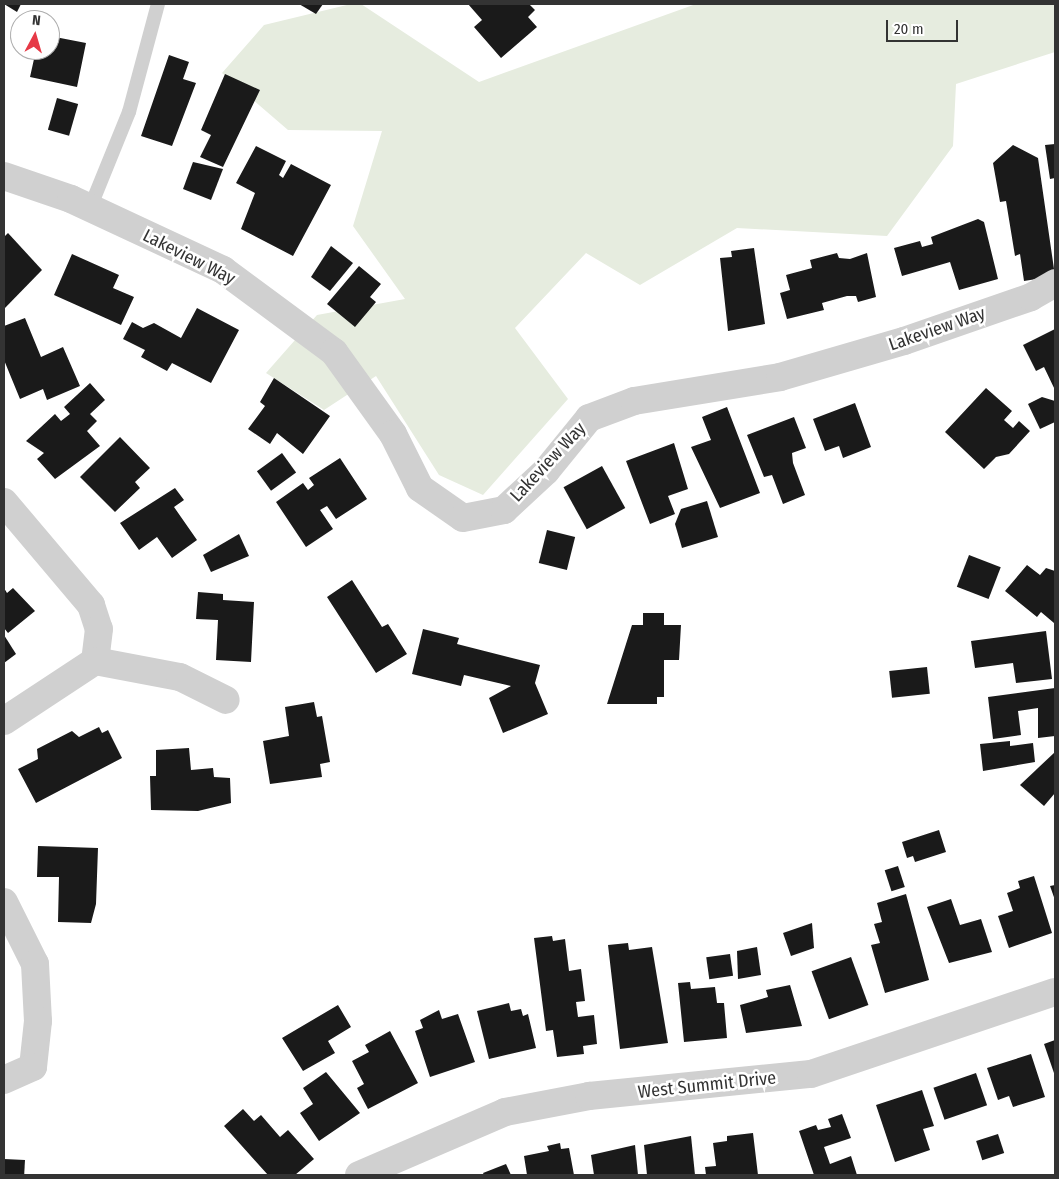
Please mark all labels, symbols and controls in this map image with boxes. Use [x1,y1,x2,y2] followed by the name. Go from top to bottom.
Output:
[10,10,60,60] north arrow
[889,10,962,42] scale bar
[31,12,42,29] text: N
[894,20,924,38] text: 20 m
[139,225,239,289] street label: Lakeview Way
[886,302,988,356] street label: Lakeview Way
[506,418,590,506] street label: Lakeview Way
[637,1067,777,1103] street label: West Summit Drive

